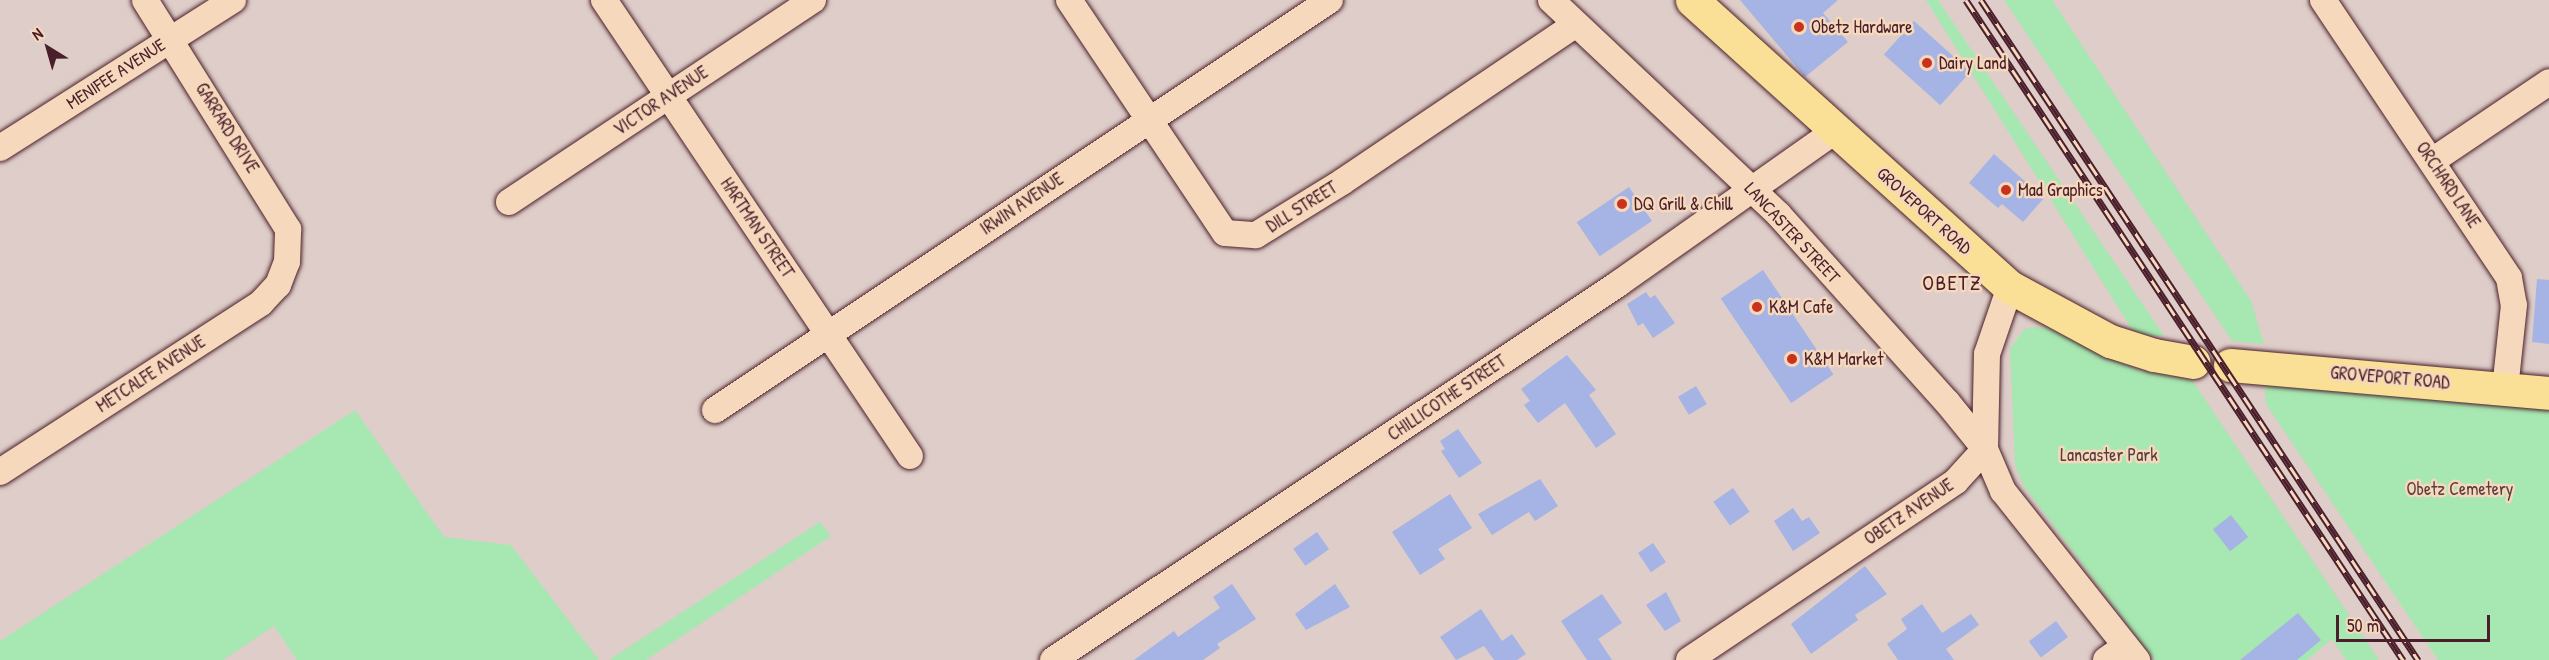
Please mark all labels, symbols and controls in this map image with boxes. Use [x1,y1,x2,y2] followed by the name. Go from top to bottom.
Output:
[1811,16,1913,38] place label: Obetz Hardware
[18,18,78,78] north arrow
[1792,20,1806,34] marker: Obetz Hardware
[27,22,47,45] text: N
[62,34,170,114] street label: MENIFEE AVENUE
[1939,52,2006,74] place label: Dairy Land
[1920,56,1934,70] marker: Dairy Land
[610,62,712,140] street label: VICTOR AVENUE
[191,79,263,177] street label: GARRARD DRIVE
[2411,138,2485,232] street label: ORCHARD LANE
[1872,163,1976,259] street label: GROVEPORT ROAD
[976,168,1068,240] street label: IRWIN AVENUE
[716,174,798,282] street label: HARTMAN STREET
[1263,177,1341,237] street label: DILL STREET
[1740,178,1844,288] street label: LANCASTER STREET
[2018,179,2103,201] place label: Mad Graphics
[1999,183,2013,197] marker: Mad Graphics
[1634,193,1733,215] place label: DQ Grill & Chill
[1615,197,1629,211] marker: DQ Grill & Chill
[1922,270,1982,296] district label: OBETZ
[1769,296,1833,318] place label: K&M Cafe
[1750,300,1764,314] marker: K&M Cafe
[92,331,210,417] street label: METCALFE AVENUE
[1804,348,1883,370] place label: K&M Market
[1384,350,1510,446] street label: CHILLICOTHE STREET
[1785,352,1799,366] marker: K&M Market
[2329,362,2451,394] street label: GROVEPORT ROAD
[2060,444,2158,466] park label: Lancaster Park
[1860,474,1958,550] street label: OBETZ AVENUE
[2407,478,2513,500] park label: Obetz Cemetery
[2339,603,2494,641] scale bar
[2347,613,2379,638] text: 50 m

